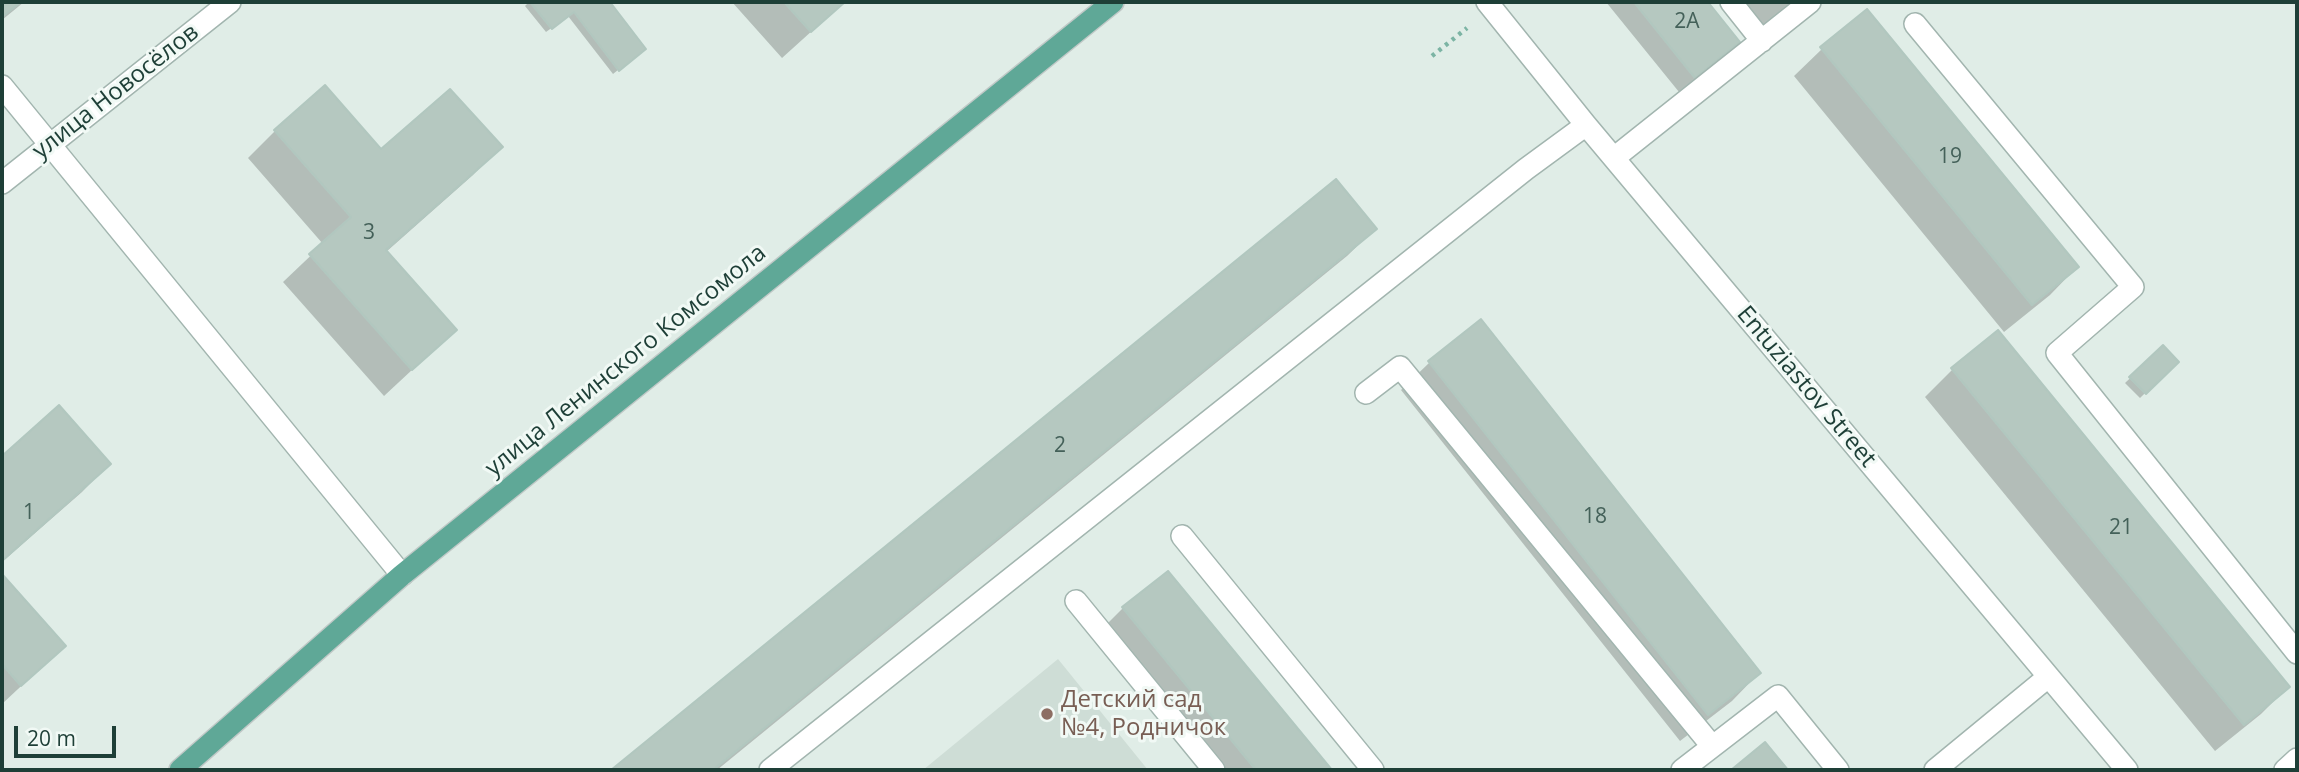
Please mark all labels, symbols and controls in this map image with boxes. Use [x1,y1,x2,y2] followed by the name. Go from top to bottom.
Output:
[1674,9,1700,35] house number: 2А
[27,18,205,166] street label: улица Новосёлов
[1938,144,1962,170] house number: 19
[363,220,375,246] house number: 3
[480,239,772,483] street label: улица Ленинского Комсомола
[1730,301,1882,473] street label: Entuziastov Street
[1054,433,1066,459] house number: 2
[23,500,35,526] house number: 1
[1583,504,1607,530] house number: 18
[2109,515,2133,541] house number: 21
[1061,686,1226,742] place label: Детский сад №4, Родничок
[1039,706,1055,722] marker: Детский сад №4, Родничок
[18,712,119,756] scale bar
[27,724,76,752] text: 20 m

